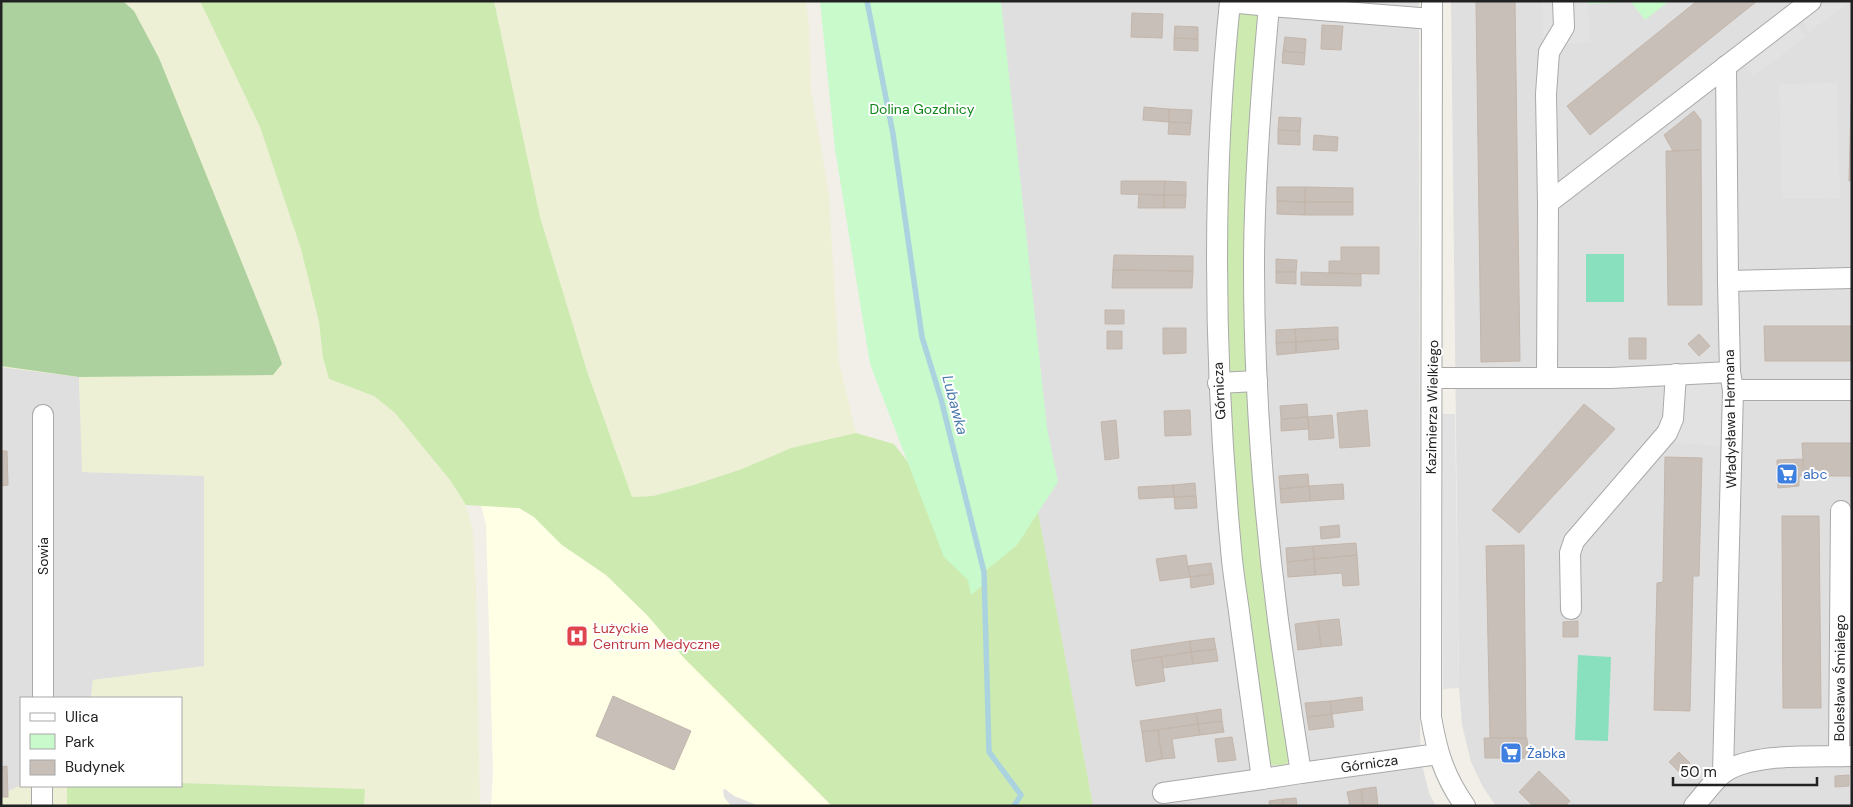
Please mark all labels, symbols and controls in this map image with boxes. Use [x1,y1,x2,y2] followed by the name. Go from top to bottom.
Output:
[869,100,975,118] park label: Dolina Gozdnicy
[1422,340,1442,474] street label: Kazimierza Wielkiego
[1720,349,1740,489] street label: Władysława Hermana
[1209,362,1229,420] street label: Górnicza
[937,373,973,437] water label: Lubawka
[1775,462,1799,486] supermarket icon: abc
[1803,465,1827,483] place label: abc
[34,537,52,575] street label: Sowia
[1830,615,1849,741] street label: Bolesława Śmiałego
[593,619,720,653] place label: Łużyckie Centrum Medyczne
[565,624,589,648] hospital icon: Łużyckie Centrum Medyczne
[20,697,182,787] legend
[65,707,99,727] text: Ulica
[65,732,95,752] text: Park
[1499,741,1523,765] supermarket icon: Żabka
[1527,744,1566,762] place label: Żabka
[1340,751,1399,776] street label: Górnicza
[1673,754,1817,786] scale bar
[65,757,126,777] text: Budynek
[1680,762,1717,782] text: 50 m

